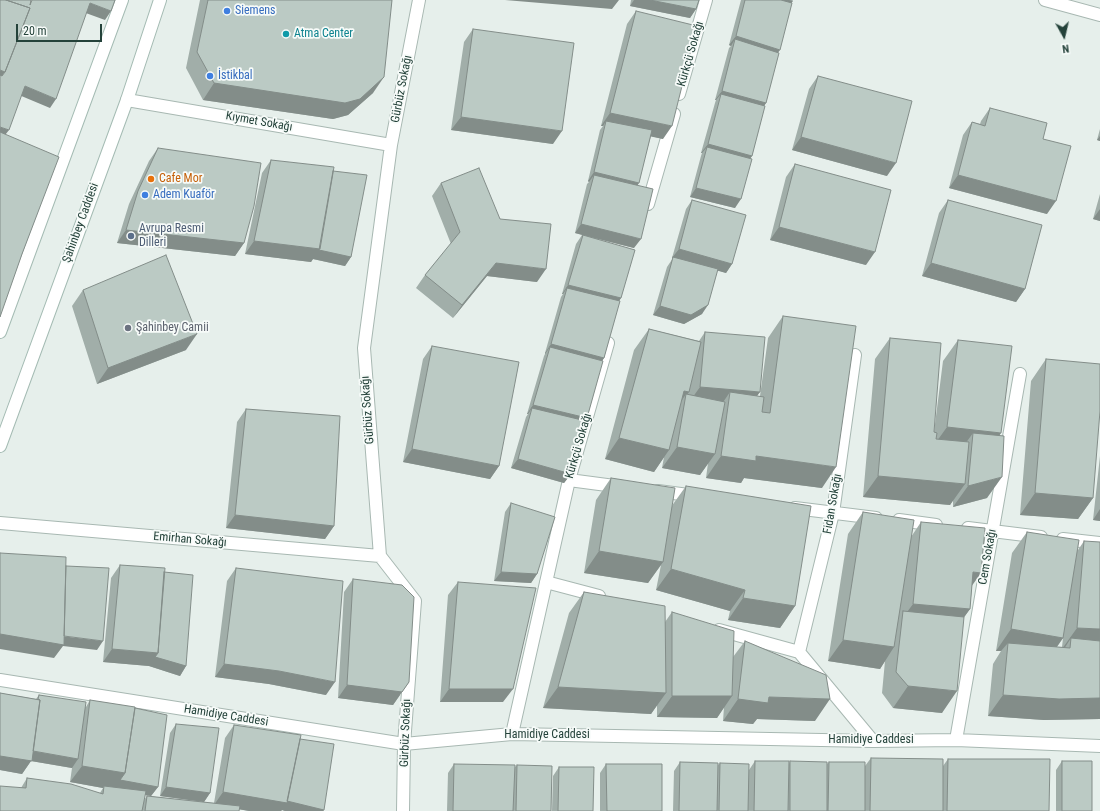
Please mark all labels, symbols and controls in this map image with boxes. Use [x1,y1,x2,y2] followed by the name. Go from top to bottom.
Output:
[235,4,276,18] place label: Siemens
[222,6,232,16] marker: Siemens
[18,16,104,42] scale bar
[1044,16,1084,56] north arrow
[675,20,707,88] street label: Kürkçü Sokağı
[23,24,47,38] text: 20 m
[294,27,353,41] place label: Atma Center
[281,29,291,39] marker: Atma Center
[1061,41,1070,55] text: N
[388,54,416,124] street label: Gürbüz Sokağı
[218,69,253,83] place label: İstikbal
[205,71,215,81] marker: İstikbal
[225,109,293,135] street label: Kıymet Sokağı
[159,172,202,186] place label: Cafe Mor
[146,174,156,184] marker: Cafe Mor
[60,181,102,265] street label: Şahinbey Caddesi
[153,188,215,202] place label: Adem Kuaför
[140,190,150,200] marker: Adem Kuaför
[139,222,204,250] place label: Avrupa Resmi Dilleri
[126,231,136,241] marker: Avrupa Resmi Dilleri
[136,321,209,335] place label: Şahinbey Camii
[123,323,133,333] marker: Şahinbey Camii
[358,375,378,445] street label: Gürbüz Sokağı
[563,412,595,480] street label: Kürkçü Sokağı
[821,473,845,535] street label: Fidan Sokağı
[976,528,1000,586] street label: Cem Sokağı
[153,530,227,550] street label: Emirhan Sokağı
[398,699,414,767] street label: Gürbüz Sokağı
[183,702,269,730] street label: Hamidiye Caddesi
[504,728,590,742] street label: Hamidiye Caddesi
[828,733,914,747] street label: Hamidiye Caddesi

